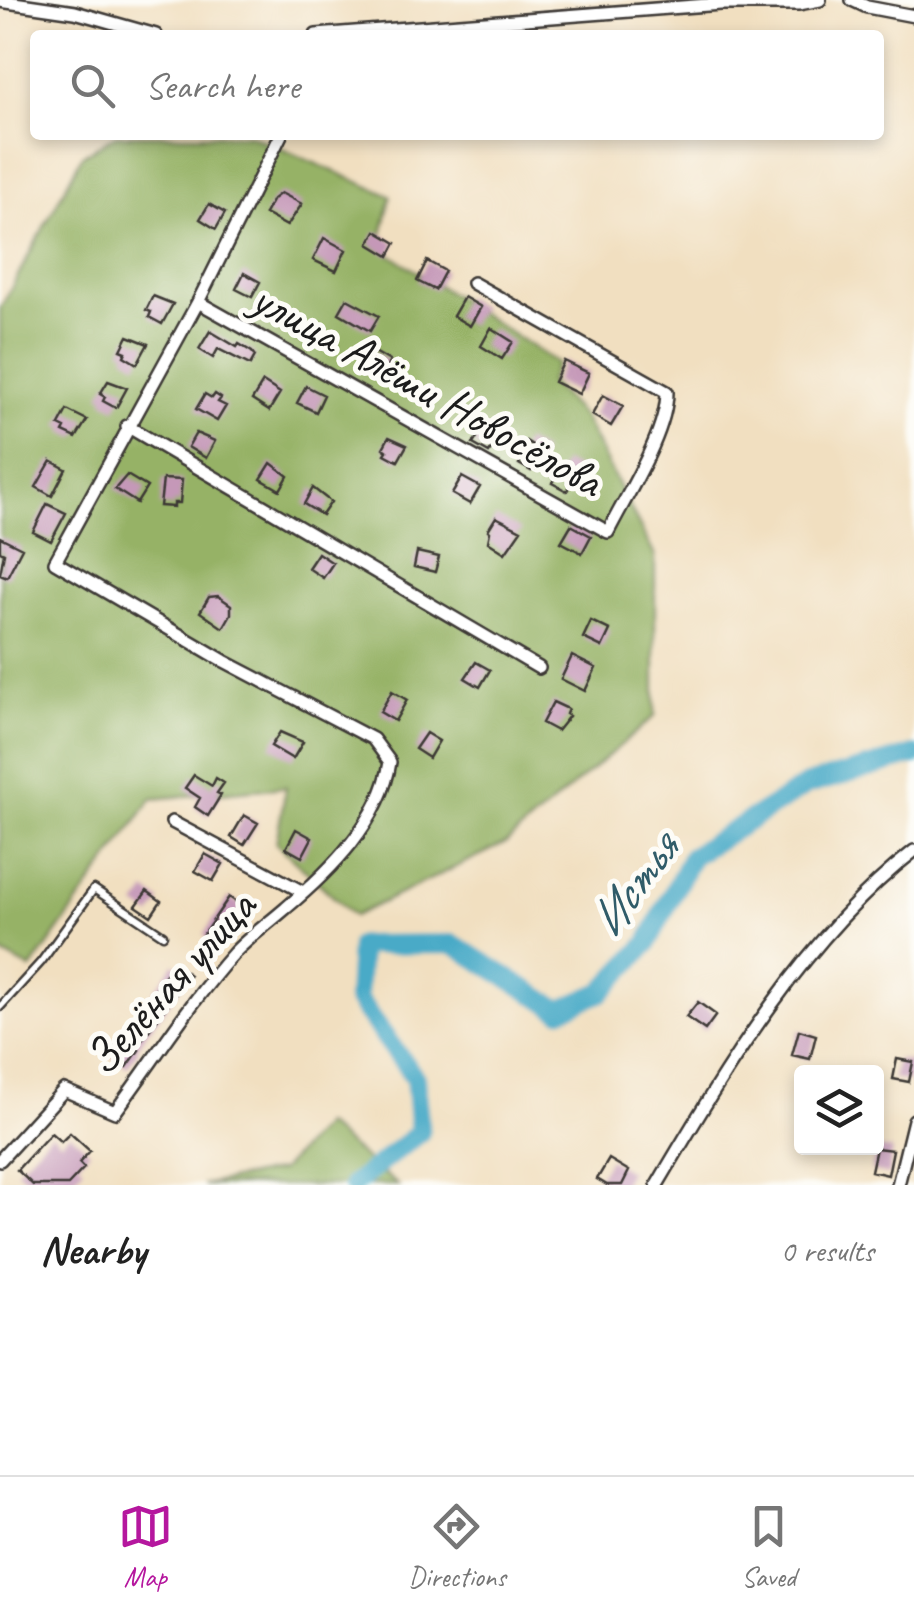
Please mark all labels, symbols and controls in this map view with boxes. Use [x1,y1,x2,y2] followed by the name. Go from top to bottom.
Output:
[30,30,884,140] search box
[65,58,120,113] icon: search
[145,62,300,109] text: Search here
[239,266,616,511] street label: улица Алёши Новосёлова
[574,816,695,949] water label: Истья
[71,876,270,1087] street label: Зелёная улица
[794,1065,884,1155] map controls
[794,1065,884,1155] button: layers
[40,1224,146,1277] text: Nearby
[780,1230,874,1271] text: 0 results
[118,1499,173,1594] tab: Map
[408,1499,506,1594] tab: Directions
[741,1499,796,1594] tab: Saved

